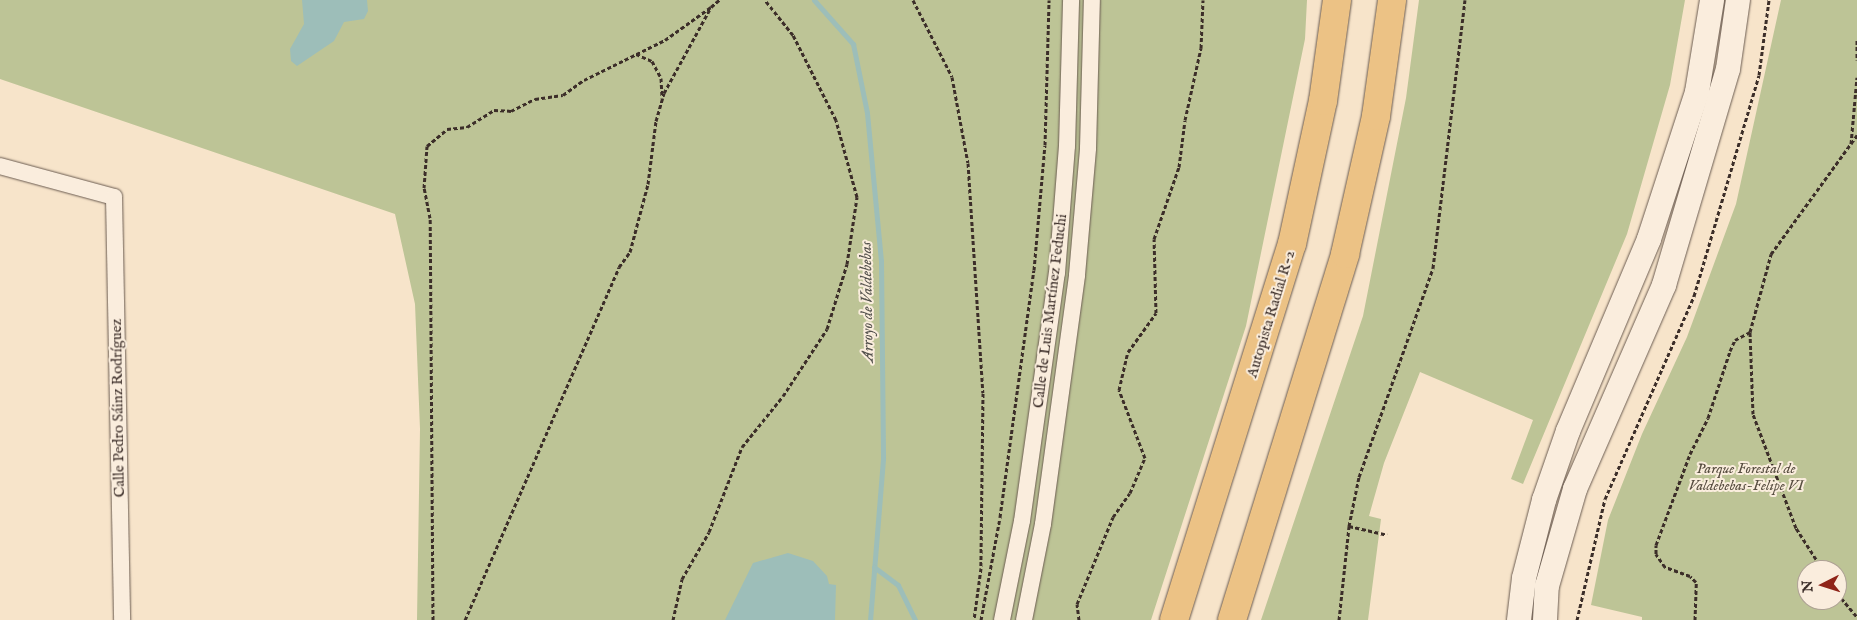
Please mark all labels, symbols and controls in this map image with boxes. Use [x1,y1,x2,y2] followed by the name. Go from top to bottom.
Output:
[1029,213,1071,409] street label: Calle de Luis Martínez Feduchi
[857,241,879,363] water label: Arroyo de Valdebebas
[1243,248,1299,380] street label: Autopista Radial R-2
[107,318,129,498] street label: Calle Pedro Sáinz Rodríguez
[1688,459,1804,494] park label: Parque Forestal de Valdebebas-Felipe VI
[1797,560,1847,610] north arrow
[1799,579,1818,593] text: N

